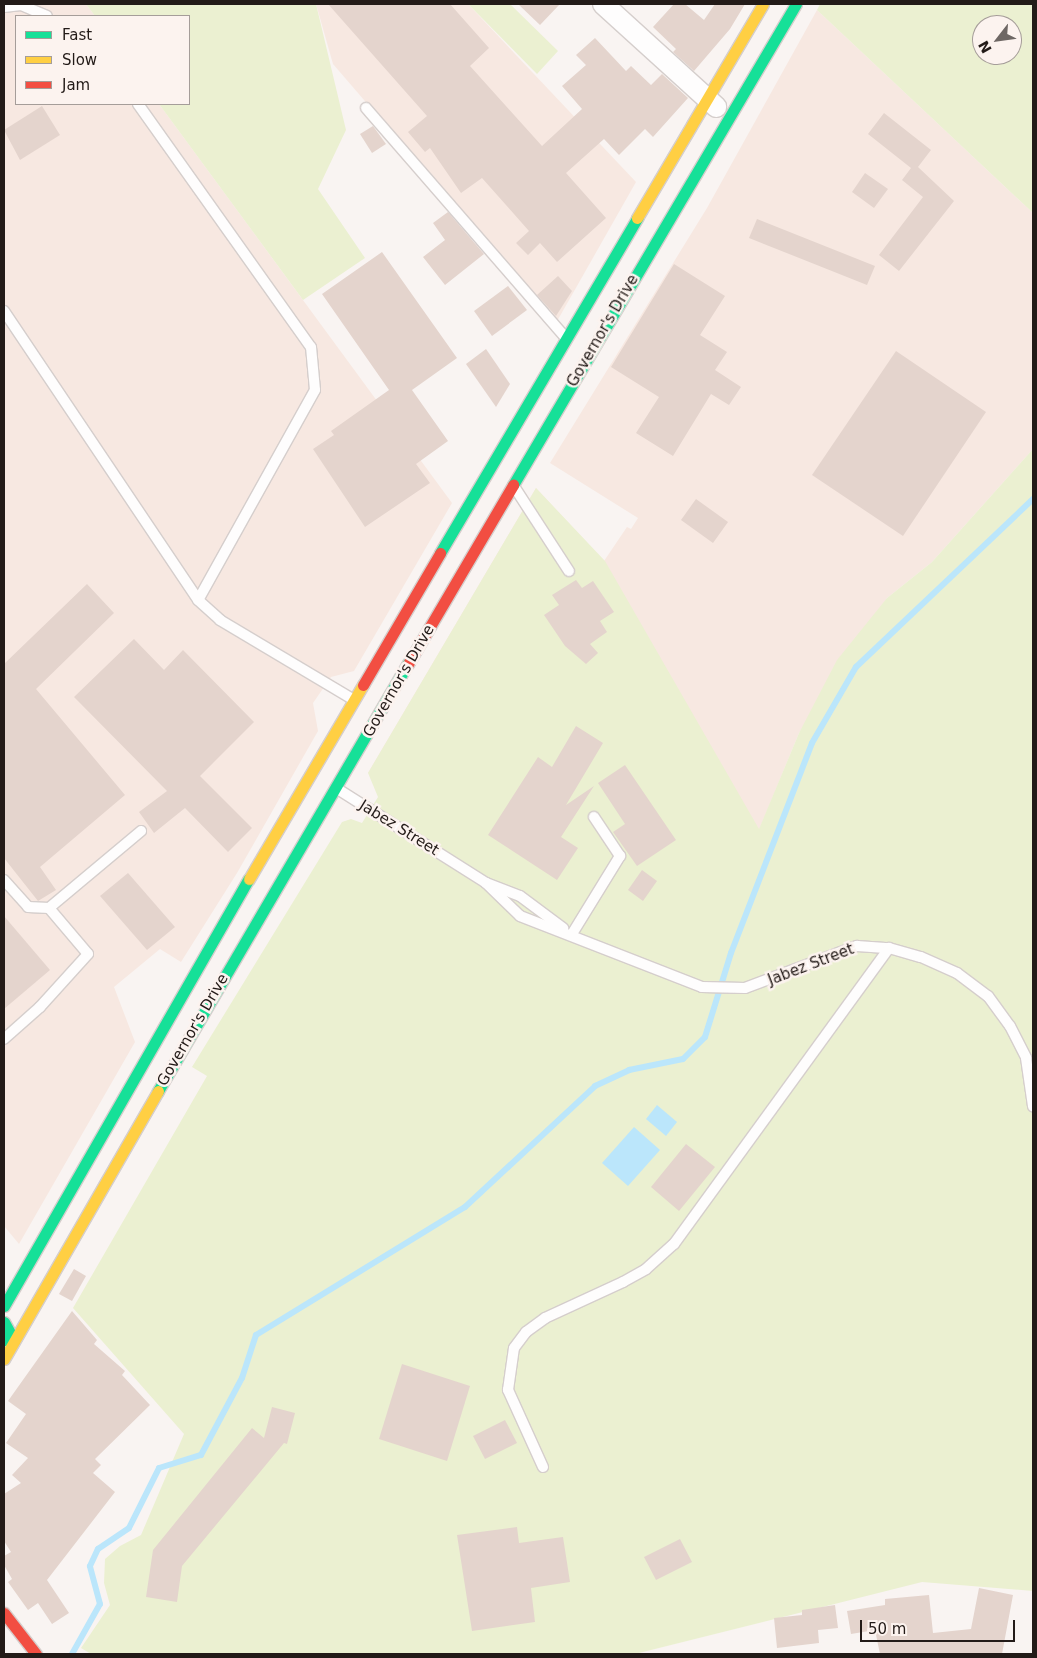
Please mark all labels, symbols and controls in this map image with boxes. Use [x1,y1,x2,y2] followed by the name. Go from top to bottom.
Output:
[15,15,190,105] legend
[972,15,1022,65] north arrow
[62,26,92,44] text: Fast
[975,38,995,56] text: N
[62,51,97,69] text: Slow
[62,76,90,94] text: Jam
[564,272,642,390] street label: Governor's Drive
[360,622,438,740] street label: Governor's Drive
[356,796,442,860] street label: Jabez Street
[765,940,857,990] street label: Jabez Street
[154,971,232,1089] street label: Governor's Drive
[862,1610,1017,1642] scale bar
[868,1620,906,1638] text: 50 m

